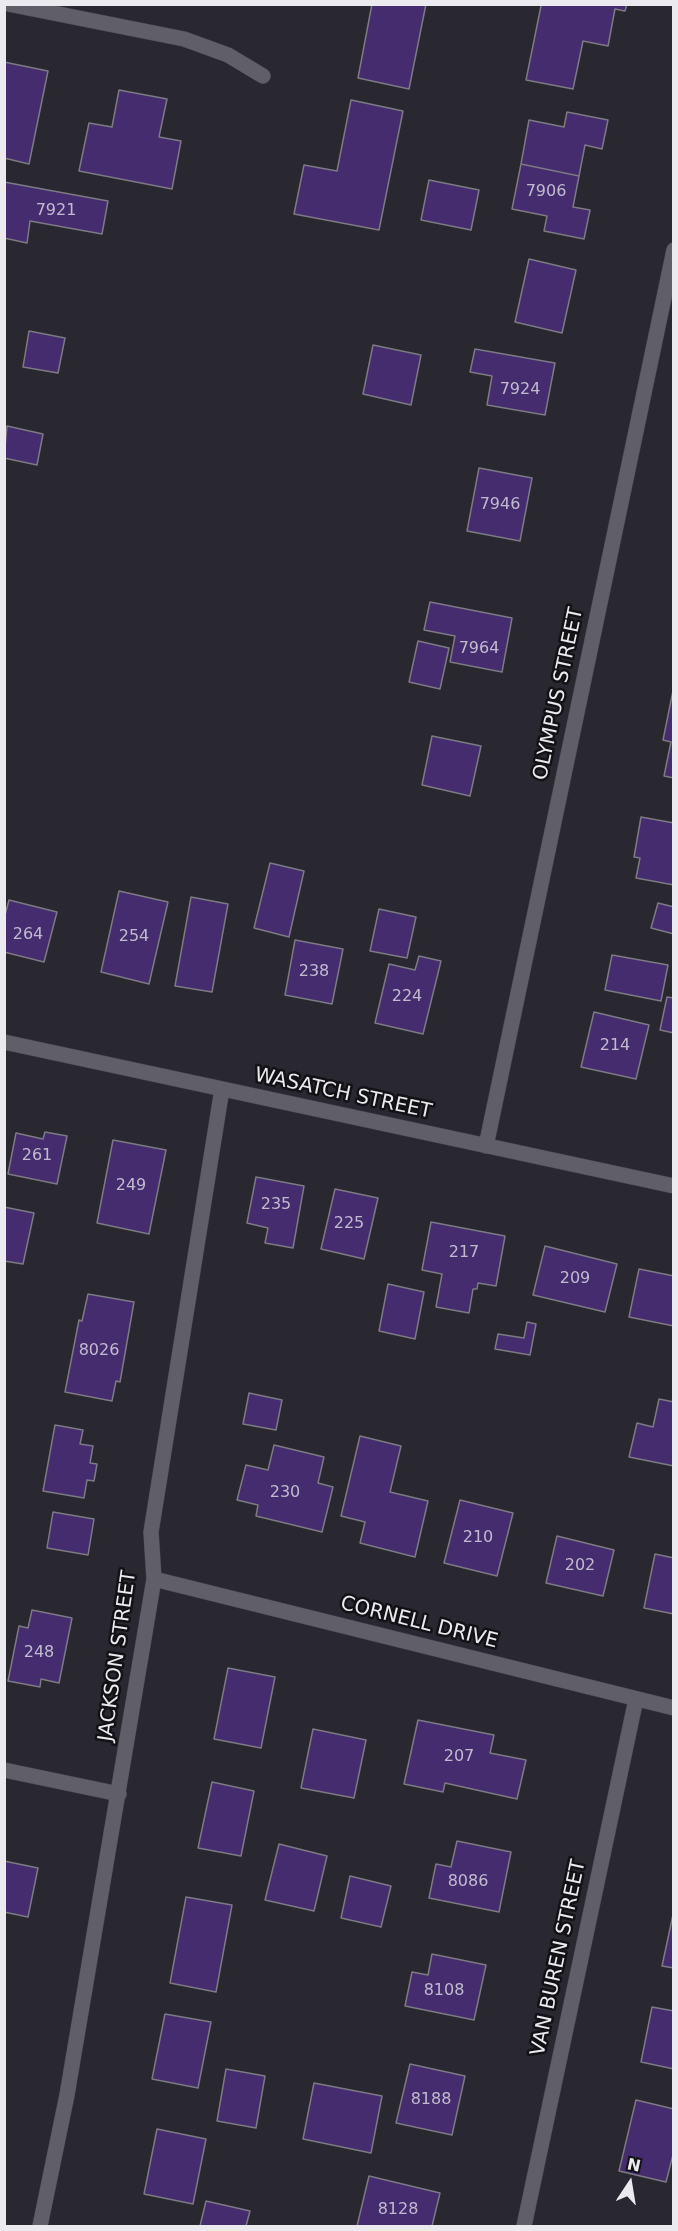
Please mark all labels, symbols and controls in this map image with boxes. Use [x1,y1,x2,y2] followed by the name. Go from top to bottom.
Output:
[526,182,566,202] house number: 7906
[36,201,76,221] house number: 7921
[500,380,540,400] house number: 7924
[480,495,520,515] house number: 7946
[529,606,589,782] street label: OLYMPUS STREET
[459,639,499,659] house number: 7964
[13,925,43,945] house number: 264
[119,927,149,947] house number: 254
[299,962,329,982] house number: 238
[392,987,422,1007] house number: 224
[600,1036,630,1056] house number: 214
[252,1064,434,1124] street label: WASATCH STREET
[22,1146,52,1166] house number: 261
[116,1176,146,1196] house number: 249
[261,1195,291,1215] house number: 235
[334,1214,364,1234] house number: 225
[449,1243,479,1263] house number: 217
[560,1269,590,1289] house number: 209
[79,1341,119,1361] house number: 8026
[270,1483,300,1503] house number: 230
[463,1528,493,1548] house number: 210
[565,1556,595,1576] house number: 202
[94,1569,142,1743] street label: JACKSON STREET
[338,1592,500,1654] street label: CORNELL DRIVE
[24,1643,54,1663] house number: 248
[444,1747,474,1767] house number: 207
[526,1858,592,2058] street label: VAN BUREN STREET
[448,1872,488,1892] house number: 8086
[424,1981,464,2001] house number: 8108
[411,2090,451,2110] house number: 8188
[600,2153,660,2213] north arrow
[625,2154,642,2176] text: N
[378,2200,418,2220] house number: 8128

